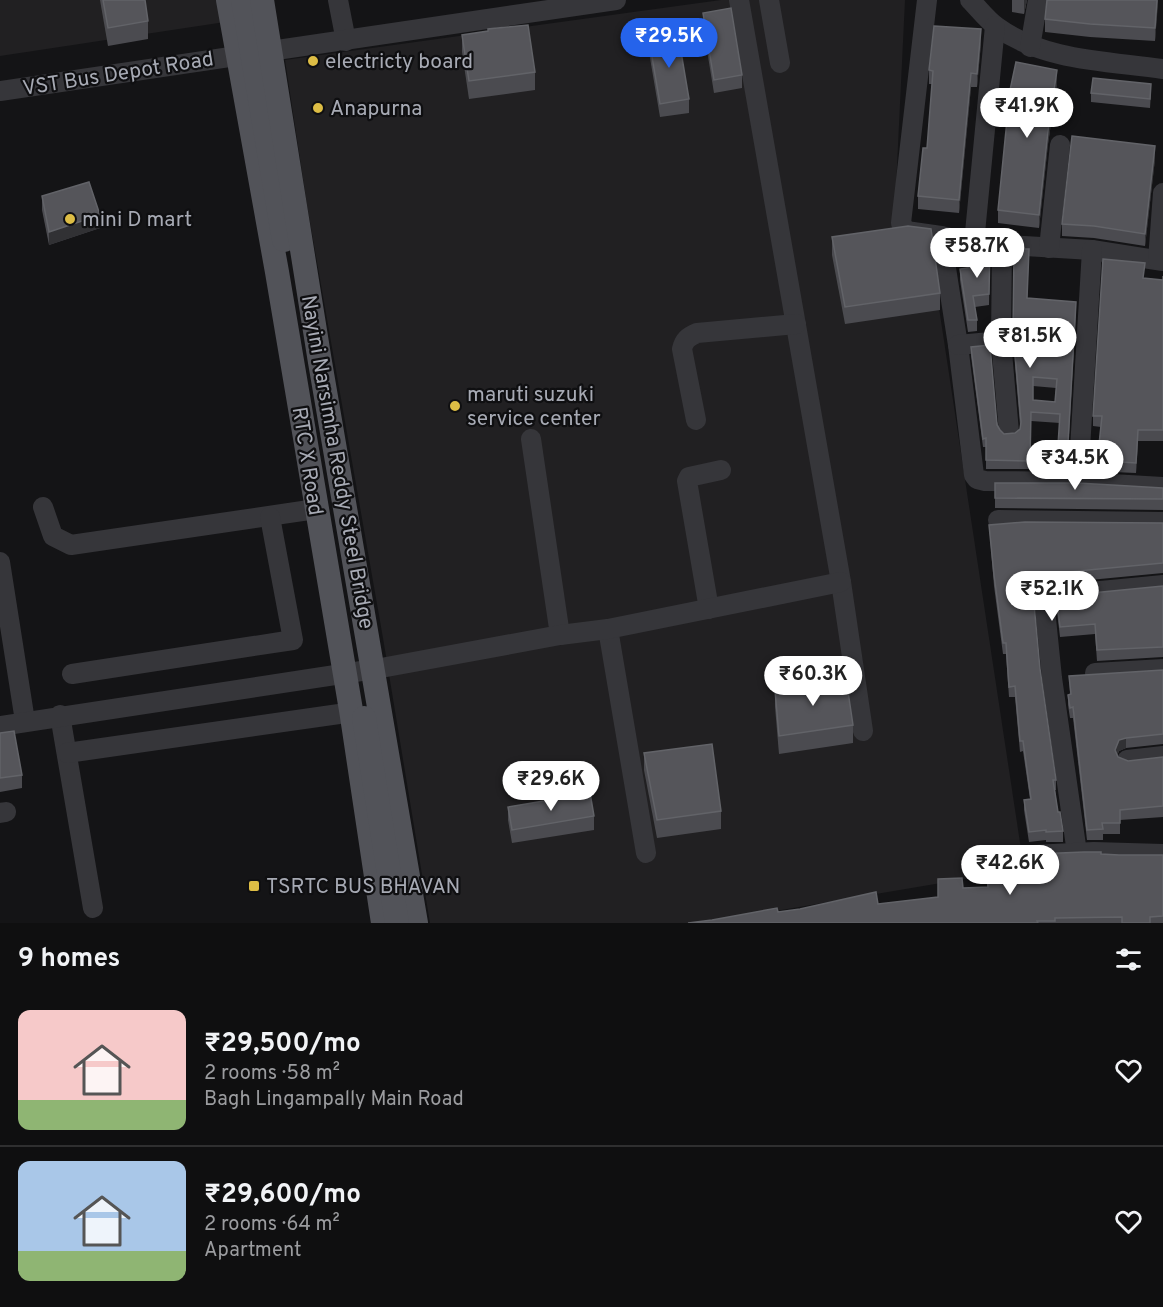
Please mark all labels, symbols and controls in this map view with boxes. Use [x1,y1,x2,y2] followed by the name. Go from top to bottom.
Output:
[620,18,718,69] pin: ₹29.5K
[635,24,703,50] text: ₹29.5K
[21,46,216,103] street label: VST Bus Depot Road
[325,49,473,76] place label: electricty board
[306,54,320,68] marker: electricty board
[978,88,1076,139] pin: ₹41.9K
[994,94,1060,120] text: ₹41.9K
[330,96,422,123] place label: Anapurna
[311,101,325,115] marker: Anapurna
[82,207,192,234] place label: mini D mart
[63,212,77,226] marker: mini D mart
[928,228,1026,279] pin: ₹58.7K
[944,234,1010,260] text: ₹58.7K
[294,293,379,631] street label: Nayini Narsimha Reddy Steel Bridge
[981,318,1079,369] pin: ₹81.5K
[997,324,1063,350] text: ₹81.5K
[467,382,601,433] place label: maruti suzuki service center
[448,399,462,413] marker: maruti suzuki service center
[285,405,328,518] street label: RTC X Road
[1026,440,1124,491] pin: ₹34.5K
[1040,446,1110,472] text: ₹34.5K
[1003,571,1101,622] pin: ₹52.1K
[1020,577,1084,603] text: ₹52.1K
[764,656,862,707] pin: ₹60.3K
[778,662,848,688] text: ₹60.3K
[502,761,600,812] pin: ₹29.6K
[517,767,585,793] text: ₹29.6K
[961,845,1059,896] pin: ₹42.6K
[975,851,1045,877] text: ₹42.6K
[266,874,461,901] place label: TSRTC BUS BHAVAN
[247,879,261,893] marker: TSRTC BUS BHAVAN
[18,943,120,976] text: 9 homes
[1112,943,1145,976] icon: filters
[204,1028,361,1061] text: ₹29,500/mo
[66,1034,138,1106] icon: home
[1112,1054,1145,1087] icon: heart
[204,1061,340,1087] text: 2 rooms · 58 m²
[204,1087,464,1113] text: Bagh Lingampally Main Road
[204,1179,361,1212] text: ₹29,600/mo
[66,1185,138,1257] icon: home
[1112,1205,1145,1238] icon: heart
[204,1212,340,1238] text: 2 rooms · 64 m²
[204,1238,302,1264] text: Apartment

